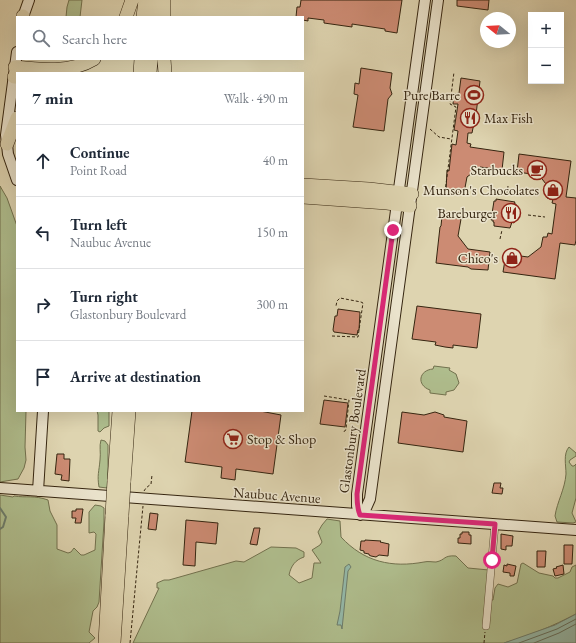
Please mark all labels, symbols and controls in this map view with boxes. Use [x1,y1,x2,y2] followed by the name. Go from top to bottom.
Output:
[480,12,516,48] north arrow
[528,12,564,84] map controls
[528,12,564,48] button: +
[16,16,304,60] search box
[30,27,52,49] icon: search
[62,29,127,48] text: Search here
[528,48,564,84] button: −
[463,84,485,106] sports icon: Pure Barre
[403,86,461,104] place label: Pure Barre
[32,87,73,109] text: 7 min
[224,90,288,107] text: Walk · 490 m
[459,107,481,129] restaurant icon: Max Fish
[484,109,533,127] place label: Max Fish
[70,143,130,162] text: Continue
[32,150,54,172] icon: ahead
[263,152,288,169] text: 40 m
[526,159,548,181] cafe icon: Starbucks
[470,161,523,179] place label: Starbucks
[70,162,127,179] text: Point Road
[542,179,564,201] shop icon: Munson's Chocolates
[423,181,539,199] place label: Munson's Chocolates
[500,202,522,224] restaurant icon: Bareburger
[438,204,497,222] place label: Bareburger
[70,215,127,234] text: Turn left
[384,221,402,239] route end
[32,222,54,244] icon: left
[257,224,288,241] text: 150 m
[70,234,151,251] text: Naubuc Avenue
[501,247,523,269] shop icon: Chico's
[458,249,498,267] place label: Chico's
[70,287,138,306] text: Turn right
[32,294,54,316] icon: right
[257,296,288,313] text: 300 m
[70,306,186,323] text: Glastonbury Boulevard
[32,366,54,388] icon: arrive
[70,367,201,386] text: Arrive at destination
[334,367,370,494] street label: Glastonbury Boulevard
[222,428,244,450] supermarket icon: Stop & Shop
[247,430,316,448] place label: Stop & Shop
[233,483,322,507] street label: Naubuc Avenue
[483,551,501,569] route start

